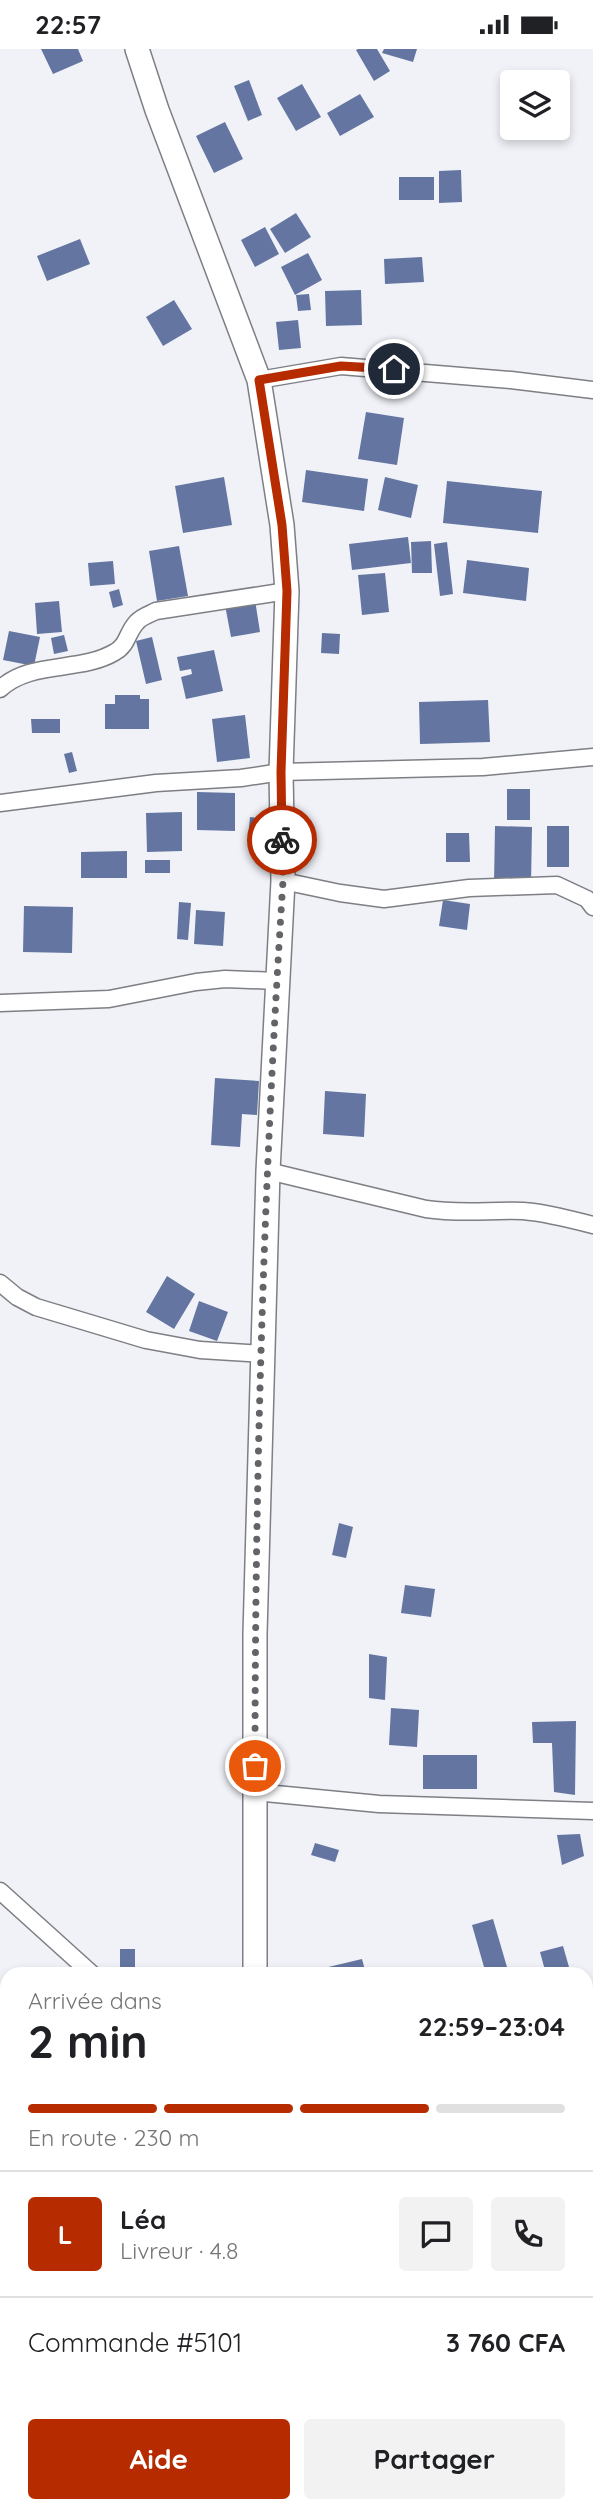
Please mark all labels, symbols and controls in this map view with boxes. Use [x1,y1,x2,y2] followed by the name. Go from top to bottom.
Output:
[35,8,101,41] text: 22:57
[500,70,570,140] map controls
[500,70,570,140] button: layers
[364,339,424,399] pin
[375,350,413,388] icon: home
[247,805,317,875] courier
[263,821,301,859] icon: bike
[225,1736,285,1796] pin
[236,1747,274,1785] icon: bag
[28,1986,162,2015] text: Arrivée dans
[418,2010,565,2043] text: 22:59–23:04
[28,2012,148,2070] text: 2 min
[28,2123,199,2152] text: En route · 230 m
[399,2197,473,2271] button: chat
[491,2197,565,2271] button: phone
[120,2203,166,2236] text: Léa
[58,2218,72,2251] text: L
[120,2236,238,2265] text: Livreur · 4.8
[28,2326,242,2359] text: Commande #5101
[446,2326,565,2359] text: 3 760 CFA
[28,2419,290,2499] button: Aide
[304,2419,565,2499] button: Partager

